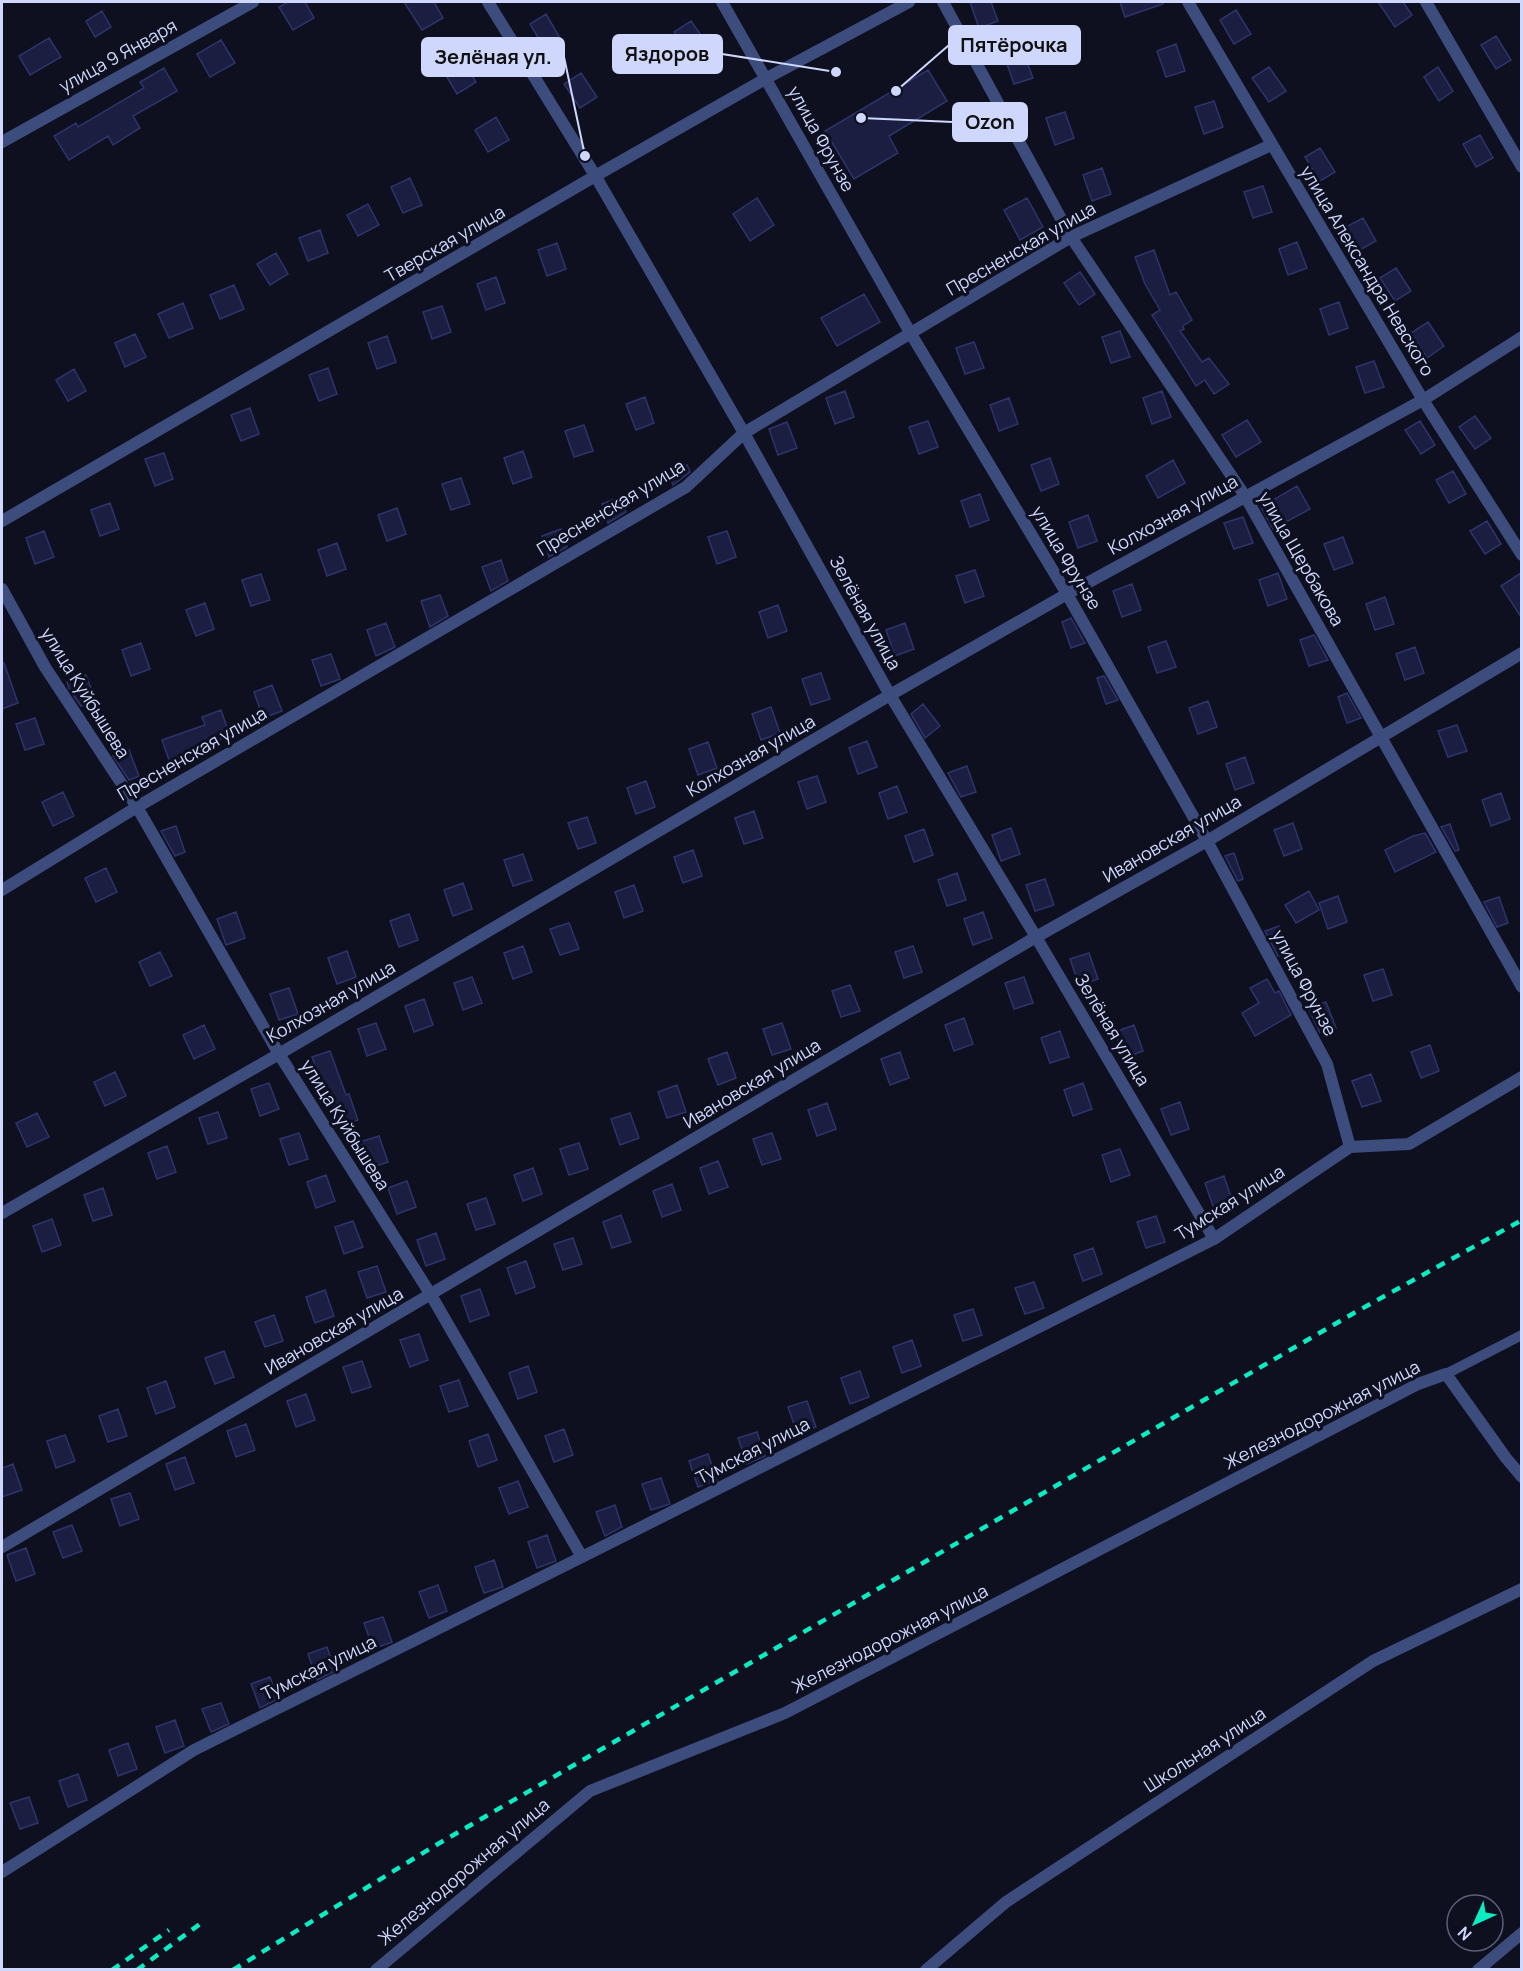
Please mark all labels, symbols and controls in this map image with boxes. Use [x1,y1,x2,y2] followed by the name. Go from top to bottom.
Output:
[54,13,181,97] street label: улица 9 Января
[949,26,1080,64] callout: Пятёрочка
[960,31,1068,58] text: Пятёрочка
[613,35,722,73] callout: Яздоров
[422,38,564,76] callout: Зелёная ул.
[625,40,709,67] text: Яздоров
[434,43,552,70] text: Зелёная ул.
[783,81,861,196] street label: улица Фрунзе
[953,103,1027,141] callout: Ozon
[965,108,1015,135] text: Ozon
[1295,161,1440,380] street label: улица Александра Невского
[941,196,1100,301] street label: Пресненская улица
[380,199,509,287] street label: Тверская улица
[532,453,689,561] street label: Пресненская улица
[1103,469,1242,560] street label: Колхозная улица
[1254,487,1350,630] street label: улица Щербакова
[1026,501,1107,614] street label: улица Фрунзе
[825,551,907,674] street label: Зелёная улица
[36,622,136,763] street label: улица Куйбышева
[112,701,271,806] street label: Пресненская улица
[682,709,819,802] street label: Колхозная улица
[1098,789,1245,888] street label: Ивановская улица
[1267,925,1343,1040] street label: улица Фрунзе
[262,955,399,1048] street label: Колхозная улица
[1070,969,1156,1090] street label: Зелёная улица
[678,1033,825,1134] street label: Ивановская улица
[296,1054,396,1195] street label: улица Куйбышева
[1170,1159,1289,1245] street label: Тумская улица
[260,1281,407,1380] street label: Ивановская улица
[1219,1354,1424,1474] street label: Железнодорожная улица
[692,1411,814,1489] street label: Тумская улица
[787,1578,992,1698] street label: Железнодорожная улица
[257,1629,380,1705] street label: Тумская улица
[1139,1701,1270,1797] street label: Школьная улица
[372,1792,554,1950] street label: Железнодорожная улица
[1445,1893,1505,1953] north arrow
[1453,1922,1476,1945] text: N

